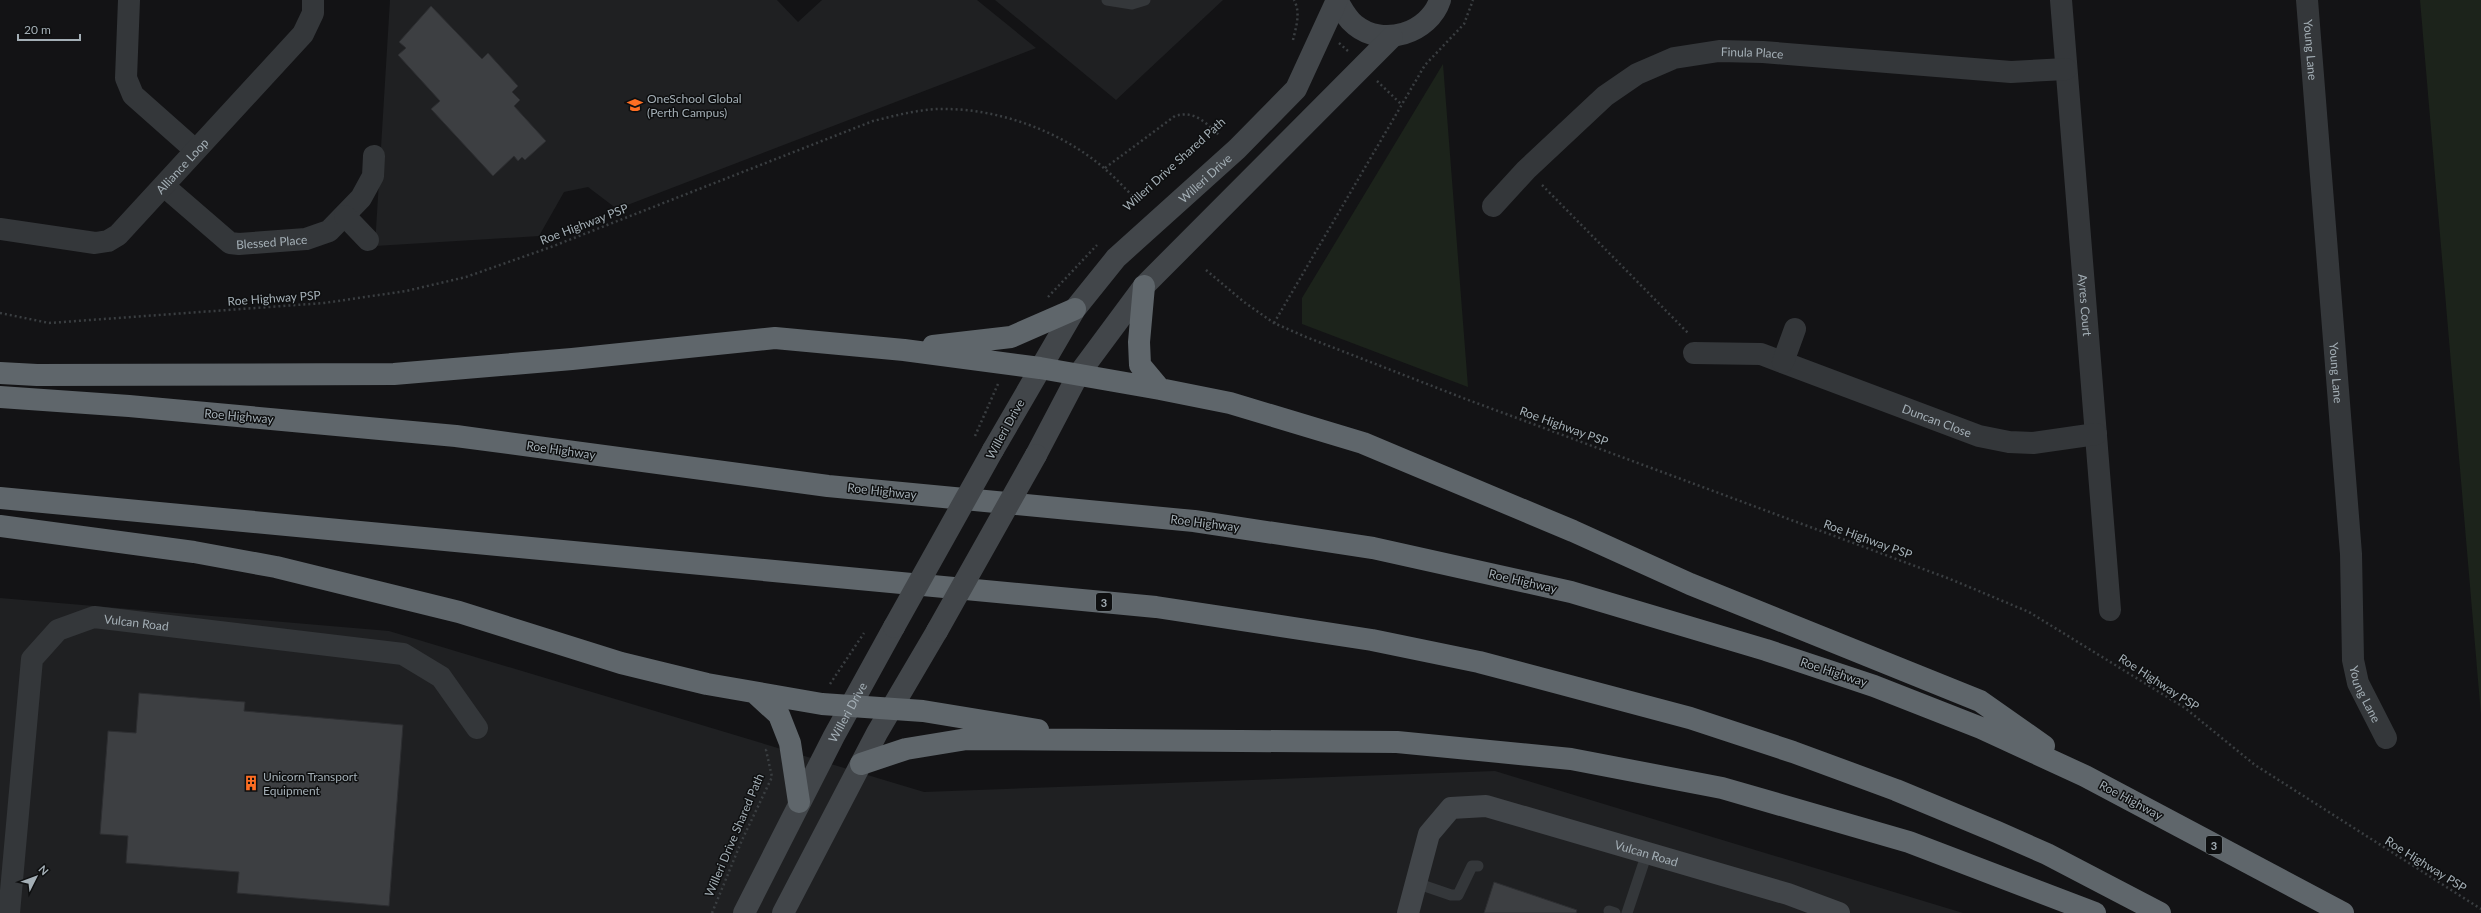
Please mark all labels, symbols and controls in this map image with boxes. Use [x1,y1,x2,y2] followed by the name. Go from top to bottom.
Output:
[18,16,80,42] scale bar
[2301,19,2321,81] street label: Young Lane
[24,22,51,37] text: 20 m
[1721,44,1784,61] street label: Finula Place
[647,91,742,120] place label: OneSchool Global (Perth Campus)
[626,96,644,114] school or university icon: OneSchool Global (Perth Campus)
[1120,114,1228,214] street label: Willeri Drive Shared Path
[152,135,211,197] street label: Alliance Loop
[1176,151,1234,205] street label: Willeri Drive
[538,200,630,248] street label: Roe Highway PSP
[236,231,308,252] street label: Blessed Place
[2076,273,2096,338] street label: Ayres Court
[227,287,321,309] street label: Roe Highway PSP
[2327,342,2346,404] street label: Young Lane
[982,396,1028,462] street label: Willeri Drive
[1900,400,1974,440] street label: Duncan Close
[1518,403,1610,449] street label: Roe Highway PSP
[204,405,275,427] street label: Roe Highway
[526,438,597,462] street label: Roe Highway
[847,480,918,502] street label: Roe Highway
[1170,511,1241,535] street label: Roe Highway
[1822,516,1914,562] street label: Roe Highway PSP
[1487,566,1559,596] street label: Roe Highway
[1096,593,1112,611] road number: 3
[103,611,170,633] street label: Vulcan Road
[2116,650,2202,714] street label: Roe Highway PSP
[1799,654,1870,690] street label: Roe Highway
[2347,664,2384,725] street label: Young Lane
[825,679,870,745] street label: Willeri Drive
[263,769,358,798] place label: Unicorn Transport Equipment
[701,771,767,899] street label: Willeri Drive Shared Path
[242,774,260,792] building icon: Unicorn Transport Equipment
[2097,777,2166,823] street label: Roe Highway
[2382,833,2470,895] street label: Roe Highway PSP
[1613,836,1680,869] street label: Vulcan Road
[2206,836,2222,854] road number: 3
[16,857,56,897] north arrow
[36,862,51,877] text: N

